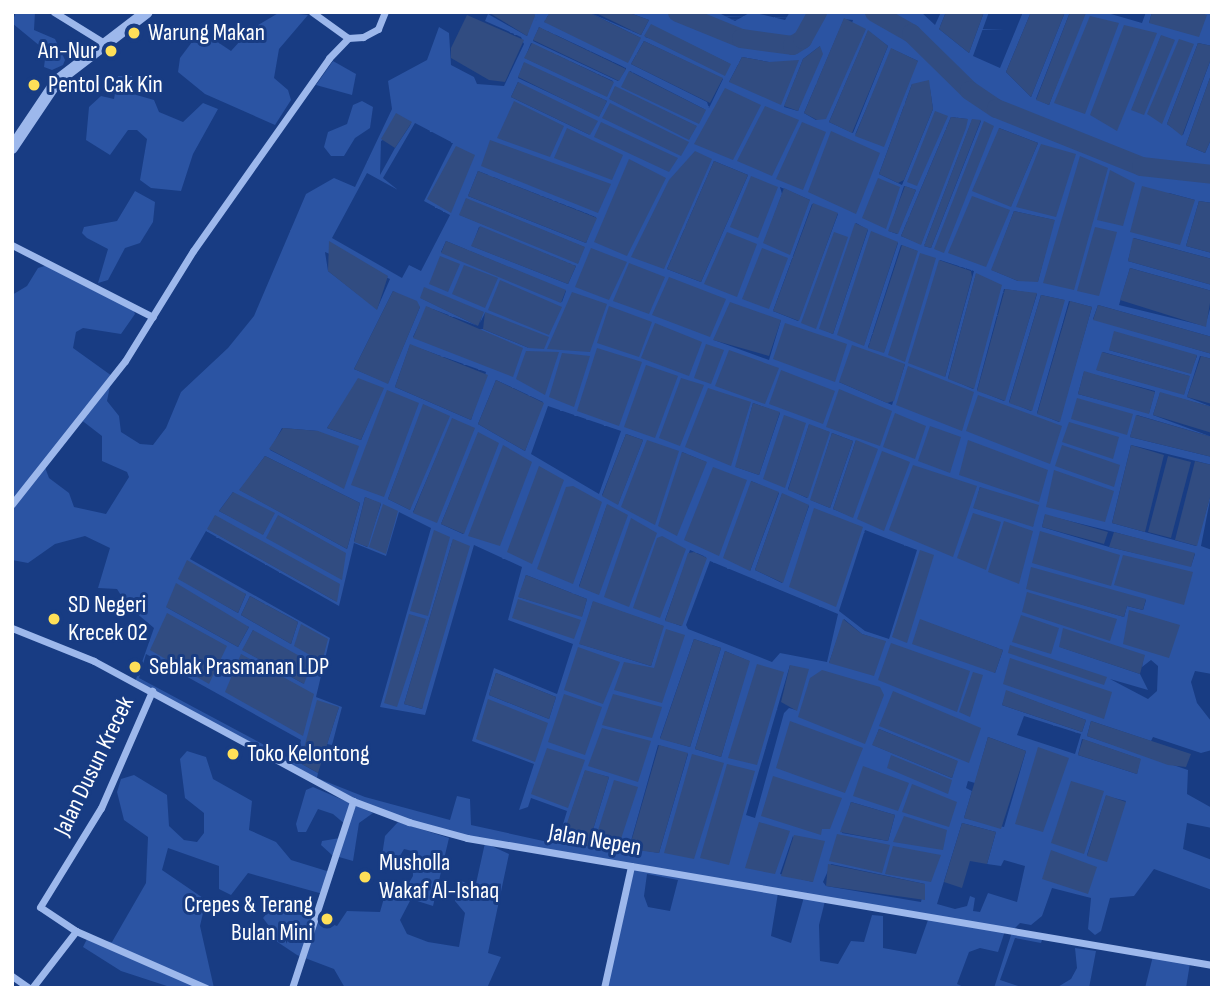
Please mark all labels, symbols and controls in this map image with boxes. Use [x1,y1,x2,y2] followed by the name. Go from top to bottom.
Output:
[148,19,265,47] place label: Warung Makan
[126,25,142,41] marker: Warung Makan
[38,37,97,65] place label: An-Nur
[103,43,119,59] marker: An-Nur
[48,71,163,99] place label: Pentol Cak Kin
[26,77,42,93] marker: Pentol Cak Kin
[68,591,148,647] place label: SD Negeri Krecek 02
[46,611,62,627] marker: SD Negeri Krecek 02
[149,653,329,681] place label: Seblak Prasmanan LDP
[127,659,143,675] marker: Seblak Prasmanan LDP
[48,692,140,840] street label: Jalan Dusun Krecek
[247,740,370,768] place label: Toko Kelontong
[225,746,241,762] marker: Toko Kelontong
[546,818,644,862] street label: Jalan Nepen
[379,849,499,905] place label: Musholla Wakaf Al-Ishaq
[357,869,373,885] marker: Musholla Wakaf Al-Ishaq
[184,891,313,947] place label: Crepes & Terang Bulan Mini
[319,911,335,927] marker: Crepes & Terang Bulan Mini

